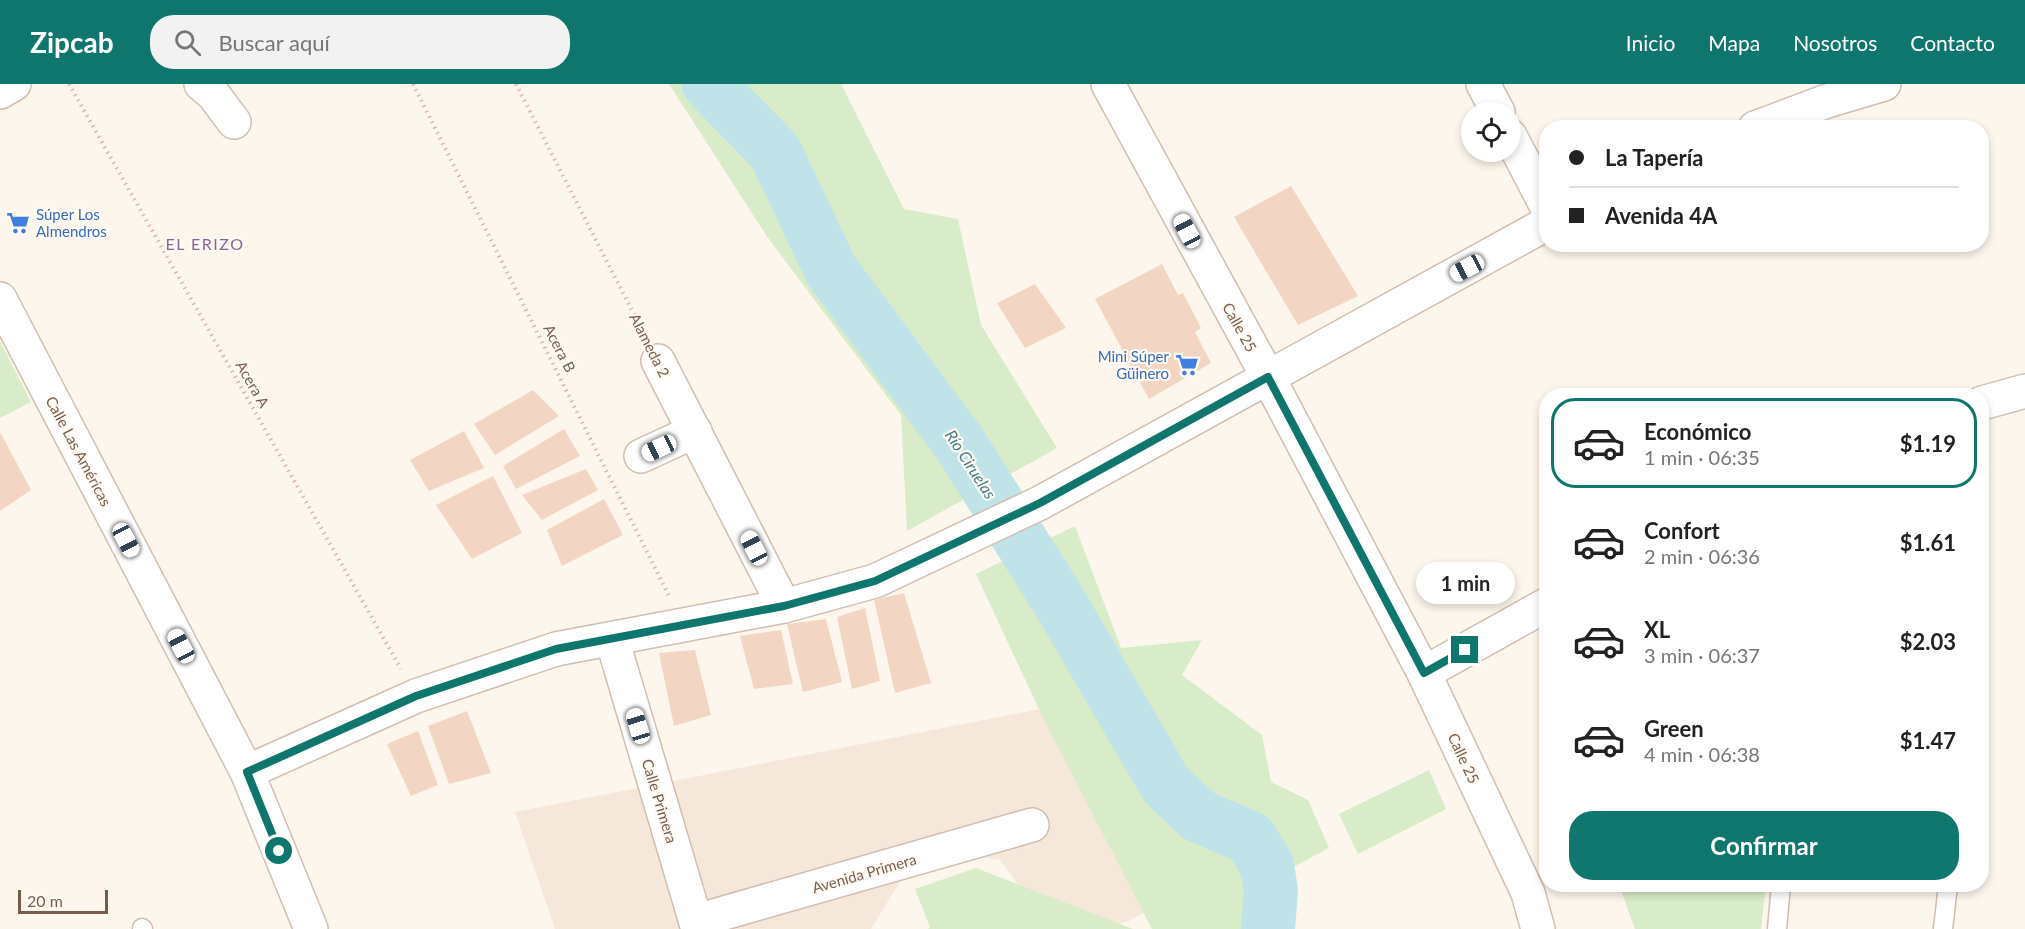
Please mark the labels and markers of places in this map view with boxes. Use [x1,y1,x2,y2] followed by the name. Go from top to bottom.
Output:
[36,205,107,240] place label: Súper Los Almendros
[5,210,31,236] supermarket icon: Súper Los Almendros
[1098,347,1170,382] place label: Mini Súper Güinero
[1174,352,1200,378] supermarket icon: Mini Súper Güinero

